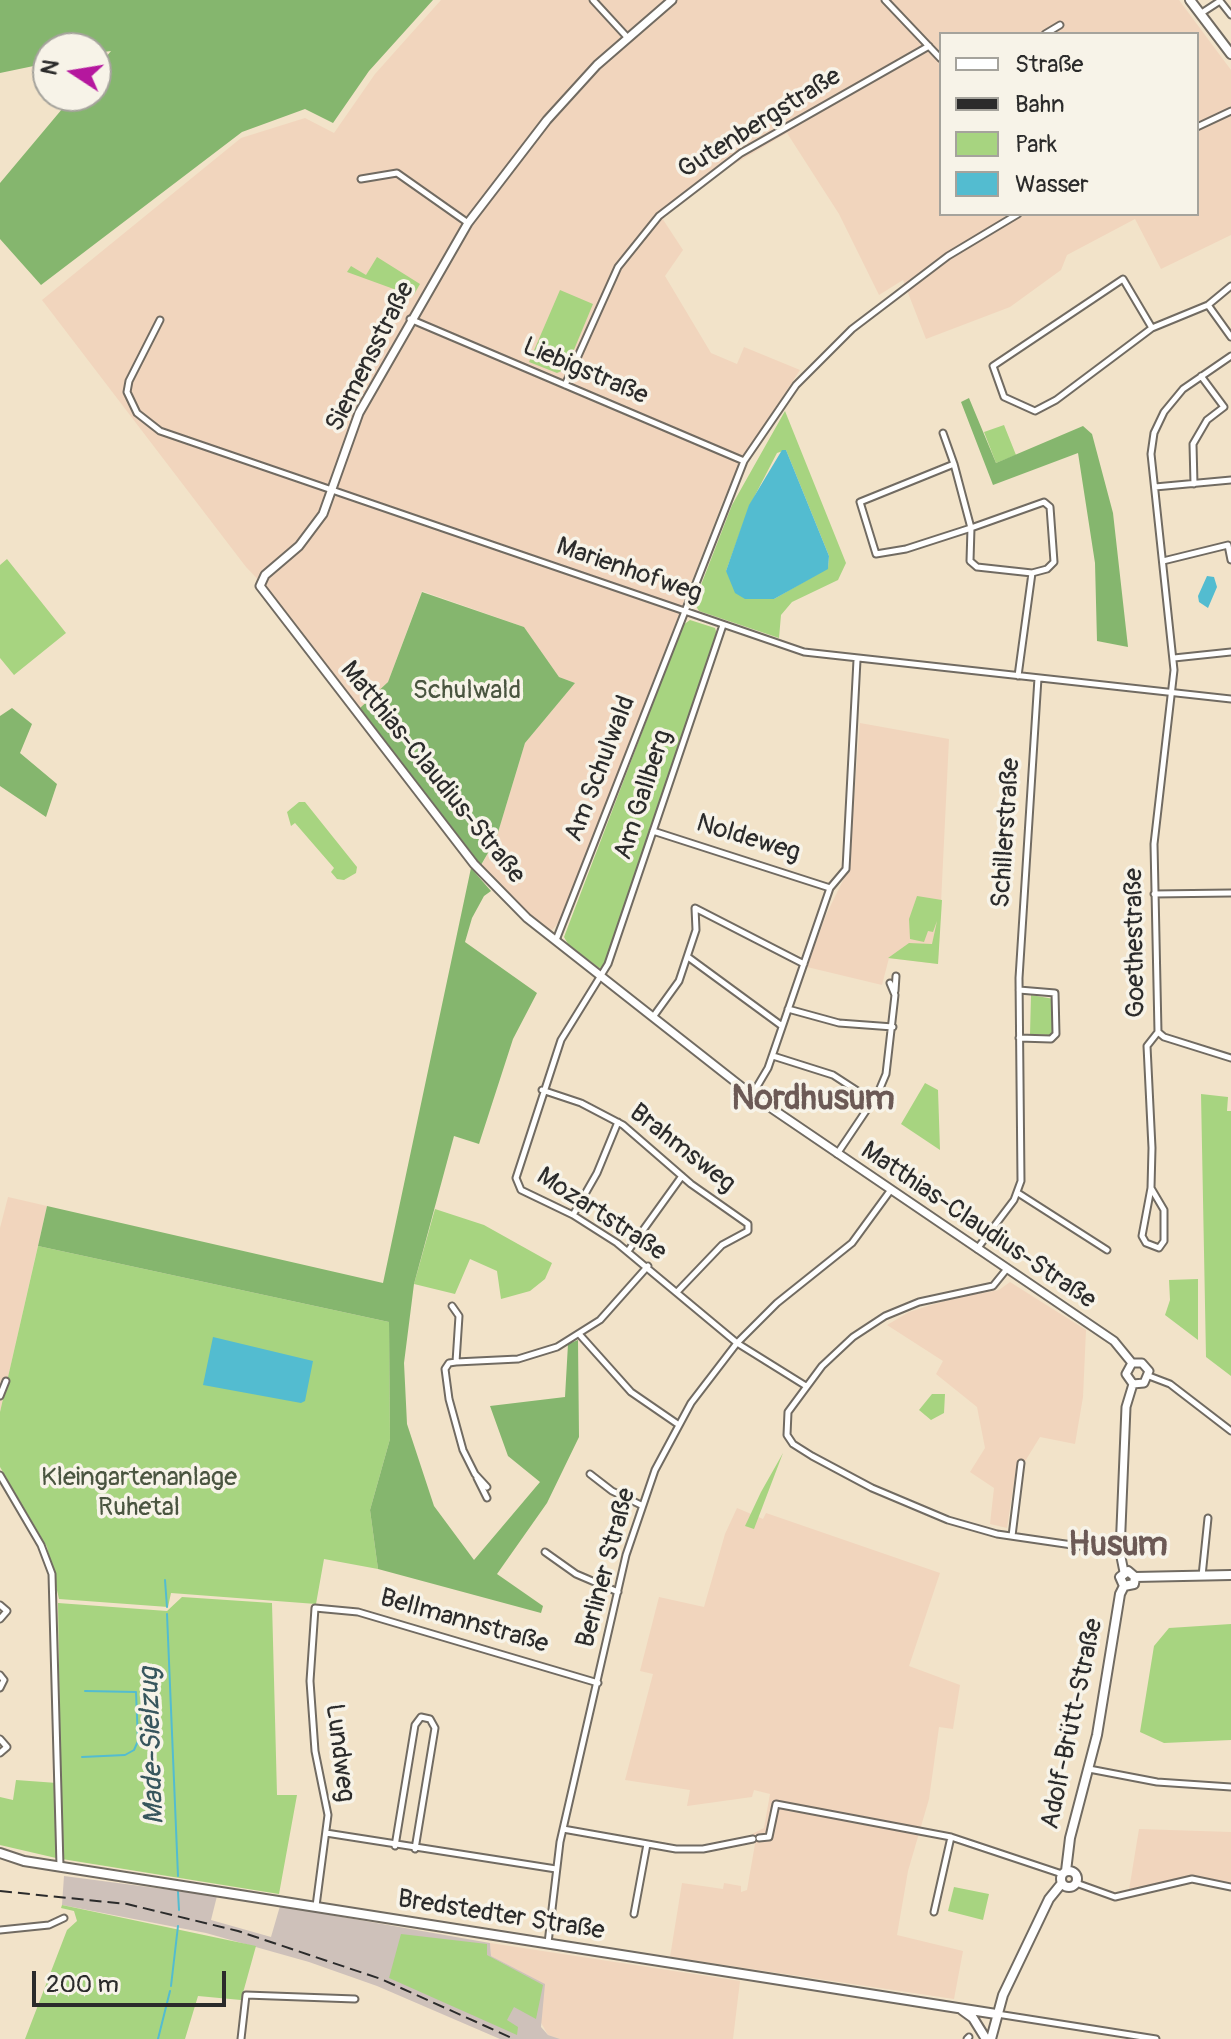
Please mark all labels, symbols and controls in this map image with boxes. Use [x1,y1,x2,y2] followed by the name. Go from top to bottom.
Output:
[32,32,112,112] north arrow
[939,32,1199,216] legend
[1015,50,1083,79] text: Straße
[35,57,66,78] text: N
[673,61,847,187] street label: Gutenbergstraße
[1015,90,1065,119] text: Bahn
[1015,130,1057,159] text: Park
[1015,170,1089,199] text: Wasser
[320,277,422,437] street label: Siemensstraße
[518,332,652,412] street label: Liebigstraße
[552,532,706,610] street label: Marienhofweg
[333,656,531,890] street label: Matthias-Claudius-Straße
[413,675,521,707] park label: Schulwald
[559,692,643,846] street label: Am Schulwald
[608,726,680,864] street label: Am Gallberg
[986,757,1028,909] street label: Schillerstraße
[692,808,804,870] street label: Noldeweg
[1119,868,1153,1018] street label: Goethestraße
[731,1080,895,1120] district label: Nordhusum
[623,1098,741,1200] street label: Brahmsweg
[855,1136,1101,1316] street label: Matthias-Claudius-Straße
[530,1161,672,1269] street label: Mozartstraße
[41,1462,237,1524] park label: Kleingartenanlage Ruhetal
[571,1485,643,1651] street label: Berliner Straße
[1068,1526,1168,1566] district label: Husum
[376,1583,552,1661] street label: Bellmannstraße
[1035,1616,1111,1832] street label: Adolf-Brütt-Straße
[133,1667,173,1825] water label: Made-Sielzug
[318,1702,360,1804] street label: Lundweg
[395,1884,607,1948] street label: Bredstedter Straße
[36,1955,230,2005] scale bar
[46,1970,119,1999] text: 200 m

